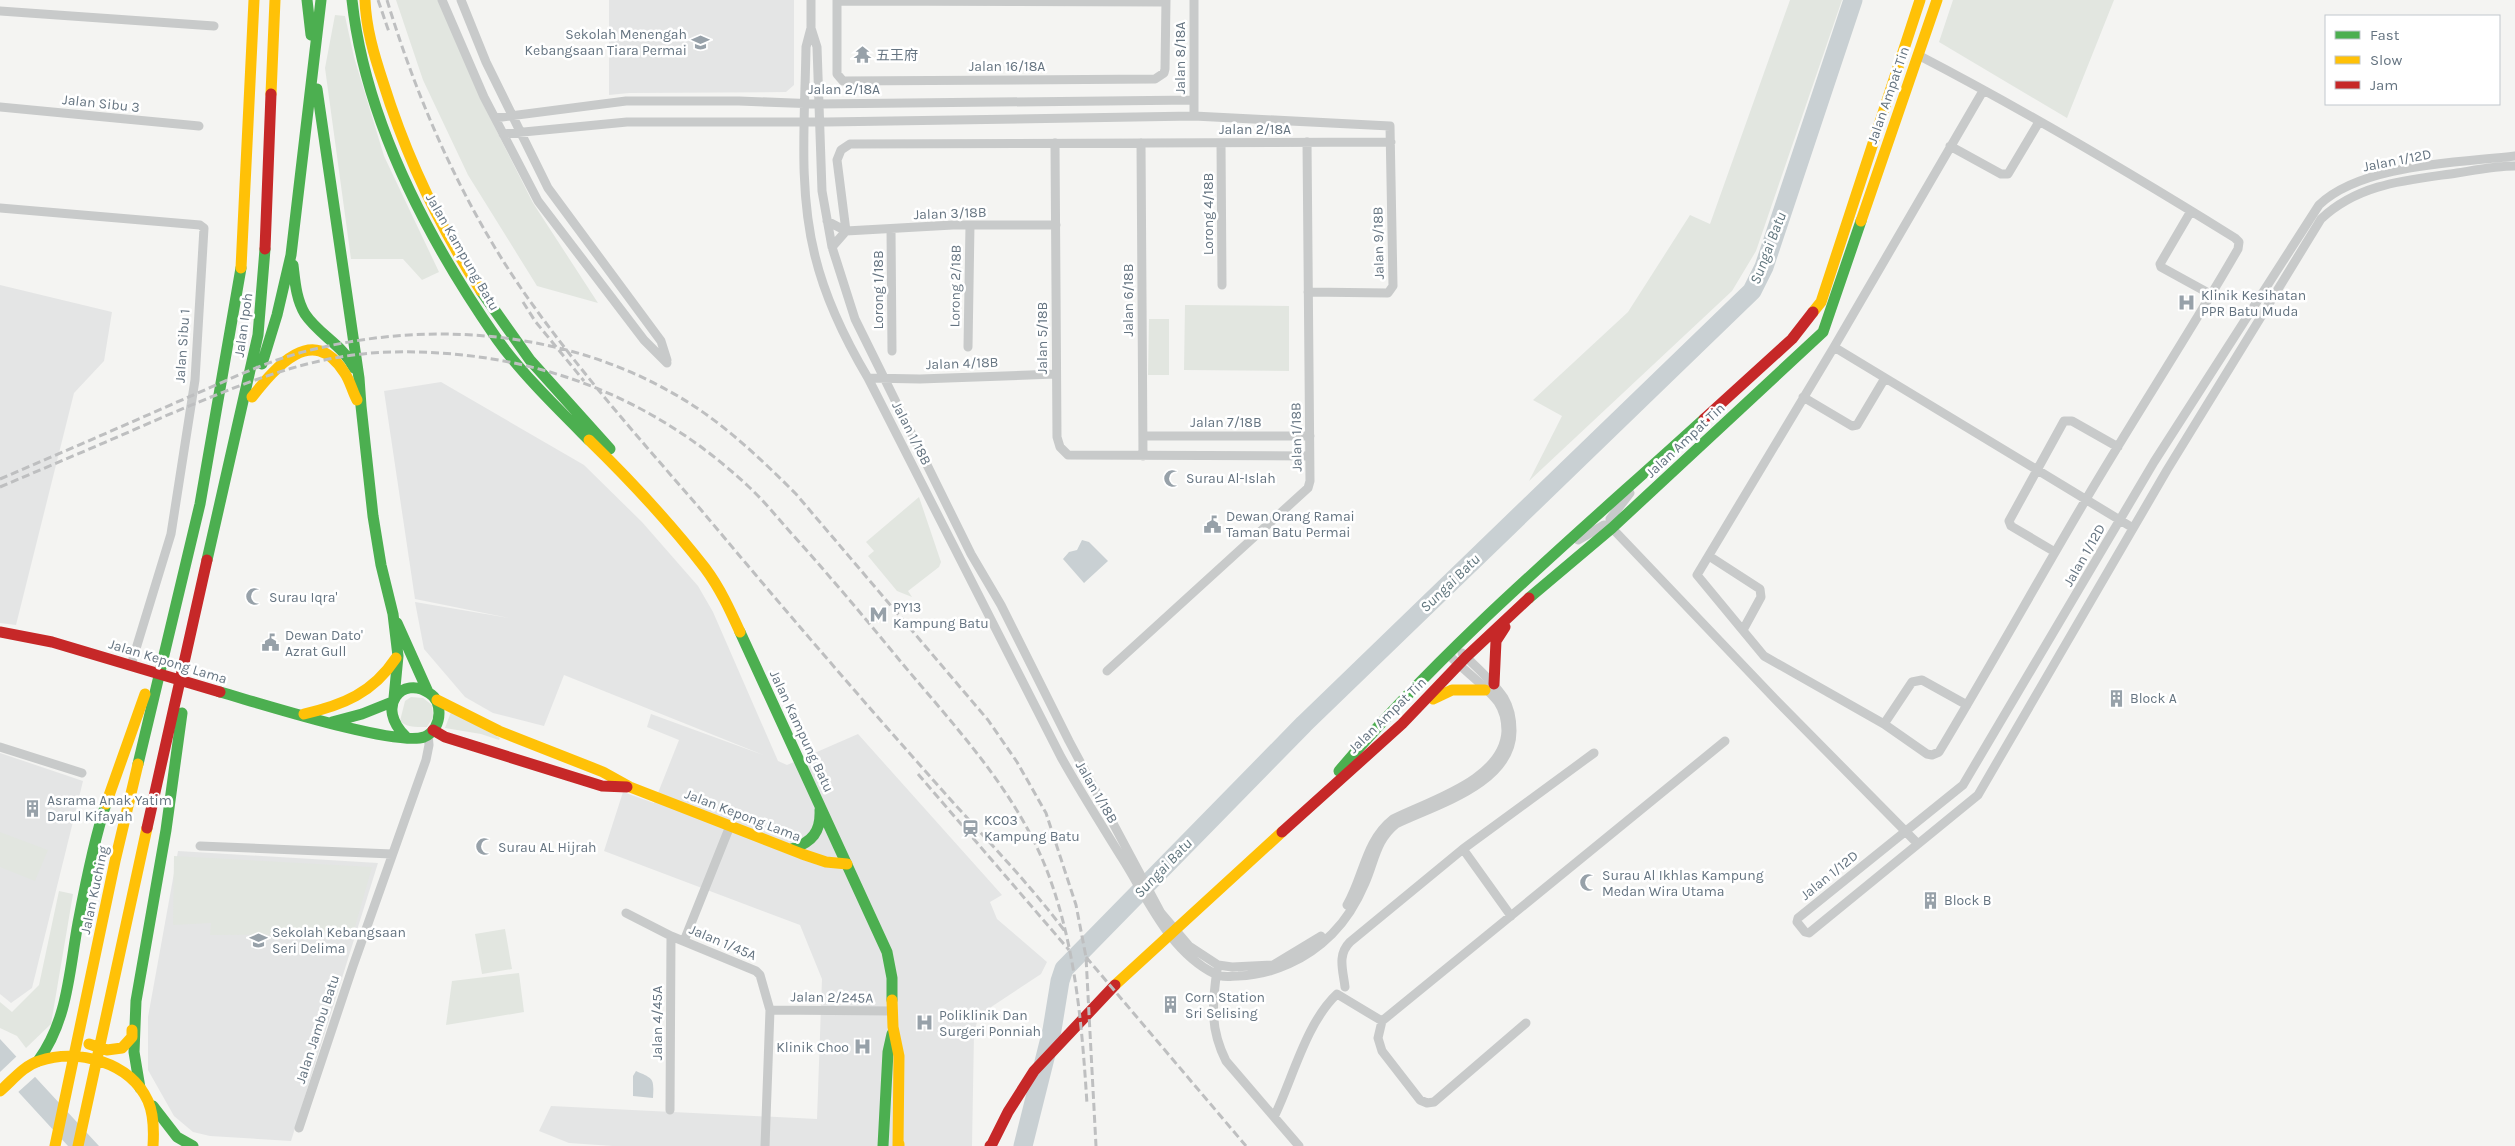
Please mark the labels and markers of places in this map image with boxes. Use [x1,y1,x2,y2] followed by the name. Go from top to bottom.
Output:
[524,26,687,59] place label: Sekolah Menengah Kebangsaan Tiara Permai
[691,32,711,52] school or university icon: Sekolah Menengah Kebangsaan Tiara Permai
[852,45,872,65] temple icon: 五王府
[876,47,918,64] place label: 五王府
[2201,287,2306,320] place label: Klinik Kesihatan PPR Batu Muda
[2177,293,2197,313] hospital icon: Klinik Kesihatan PPR Batu Muda
[1162,468,1182,488] mosque icon: Surau Al-Islah
[1186,470,1276,487] place label: Surau Al-Islah
[1226,508,1355,541] place label: Dewan Orang Ramai Taman Batu Permai
[1202,514,1222,534] public building icon: Dewan Orang Ramai Taman Batu Permai
[245,587,265,607] mosque icon: Surau Iqra'
[269,589,337,606] place label: Surau Iqra'
[893,599,989,632] place label: PY13 Kampung Batu
[869,605,889,625] metro station icon: PY13 Kampung Batu
[285,627,363,660] place label: Dewan Dato' Azrat Gull
[261,633,281,653] public building icon: Dewan Dato' Azrat Gull
[2106,688,2126,708] building icon: Block A
[2130,690,2177,707] place label: Block A
[47,792,172,825] place label: Asrama Anak Yatim Darul Kifayah
[23,798,43,818] building icon: Asrama Anak Yatim Darul Kifayah
[984,812,1080,845] place label: KC03 Kampung Batu
[960,818,980,838] station icon: KC03 Kampung Batu
[474,837,494,857] mosque icon: Surau AL Hijrah
[498,839,597,856] place label: Surau AL Hijrah
[1602,867,1764,900] place label: Surau Al Ikhlas Kampung Medan Wira Utama
[1578,873,1598,893] mosque icon: Surau Al Ikhlas Kampung Medan Wira Utama
[1920,890,1940,910] building icon: Block B
[1944,892,1991,909] place label: Block B
[272,924,406,957] place label: Sekolah Kebangsaan Seri Delima
[248,930,268,950] school or university icon: Sekolah Kebangsaan Seri Delima
[1185,989,1265,1022] place label: Corn Station Sri Selising
[1161,995,1181,1015] building icon: Corn Station Sri Selising
[939,1007,1041,1040] place label: Poliklinik Dan Surgeri Ponniah
[915,1013,935,1033] hospital icon: Poliklinik Dan Surgeri Ponniah
[853,1037,873,1057] hospital icon: Klinik Choo
[776,1039,849,1056] place label: Klinik Choo

